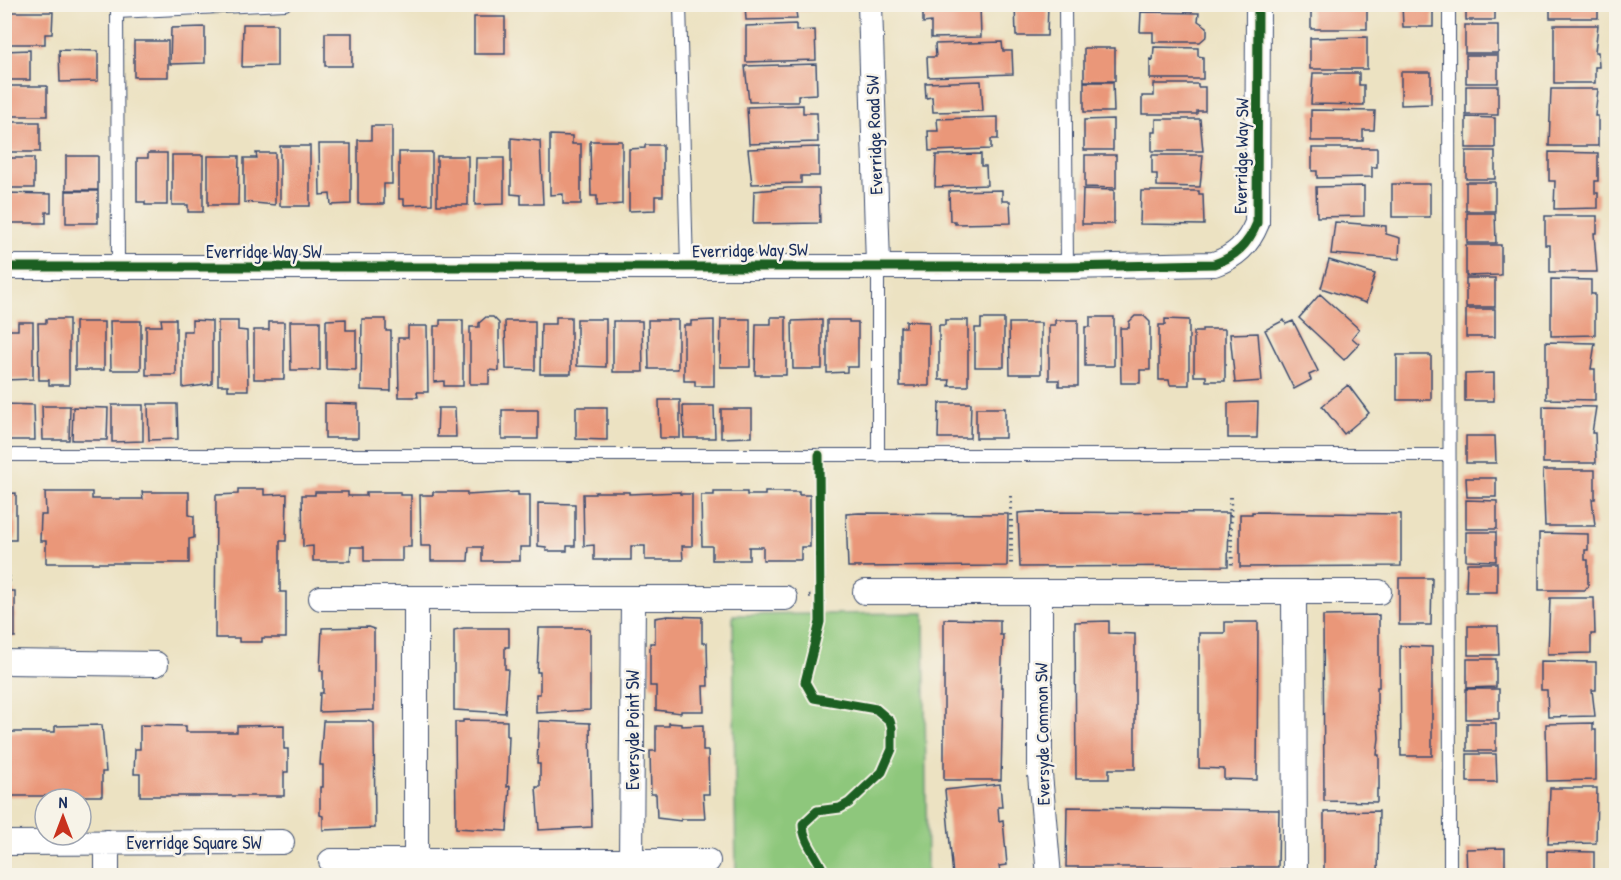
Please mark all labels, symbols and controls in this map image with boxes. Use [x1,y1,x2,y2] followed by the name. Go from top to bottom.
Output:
[859,75,889,195] street label: Everridge Road SW
[1227,98,1255,214] street label: Everridge Way SW
[692,236,808,264] street label: Everridge Way SW
[206,239,322,264] street label: Everridge Way SW
[1028,662,1056,806] street label: Eversyde Common SW
[620,670,645,790] street label: Eversyde Point SW
[33,787,93,847] north arrow
[59,791,68,813] text: N
[127,830,261,855] street label: Everridge Square SW

